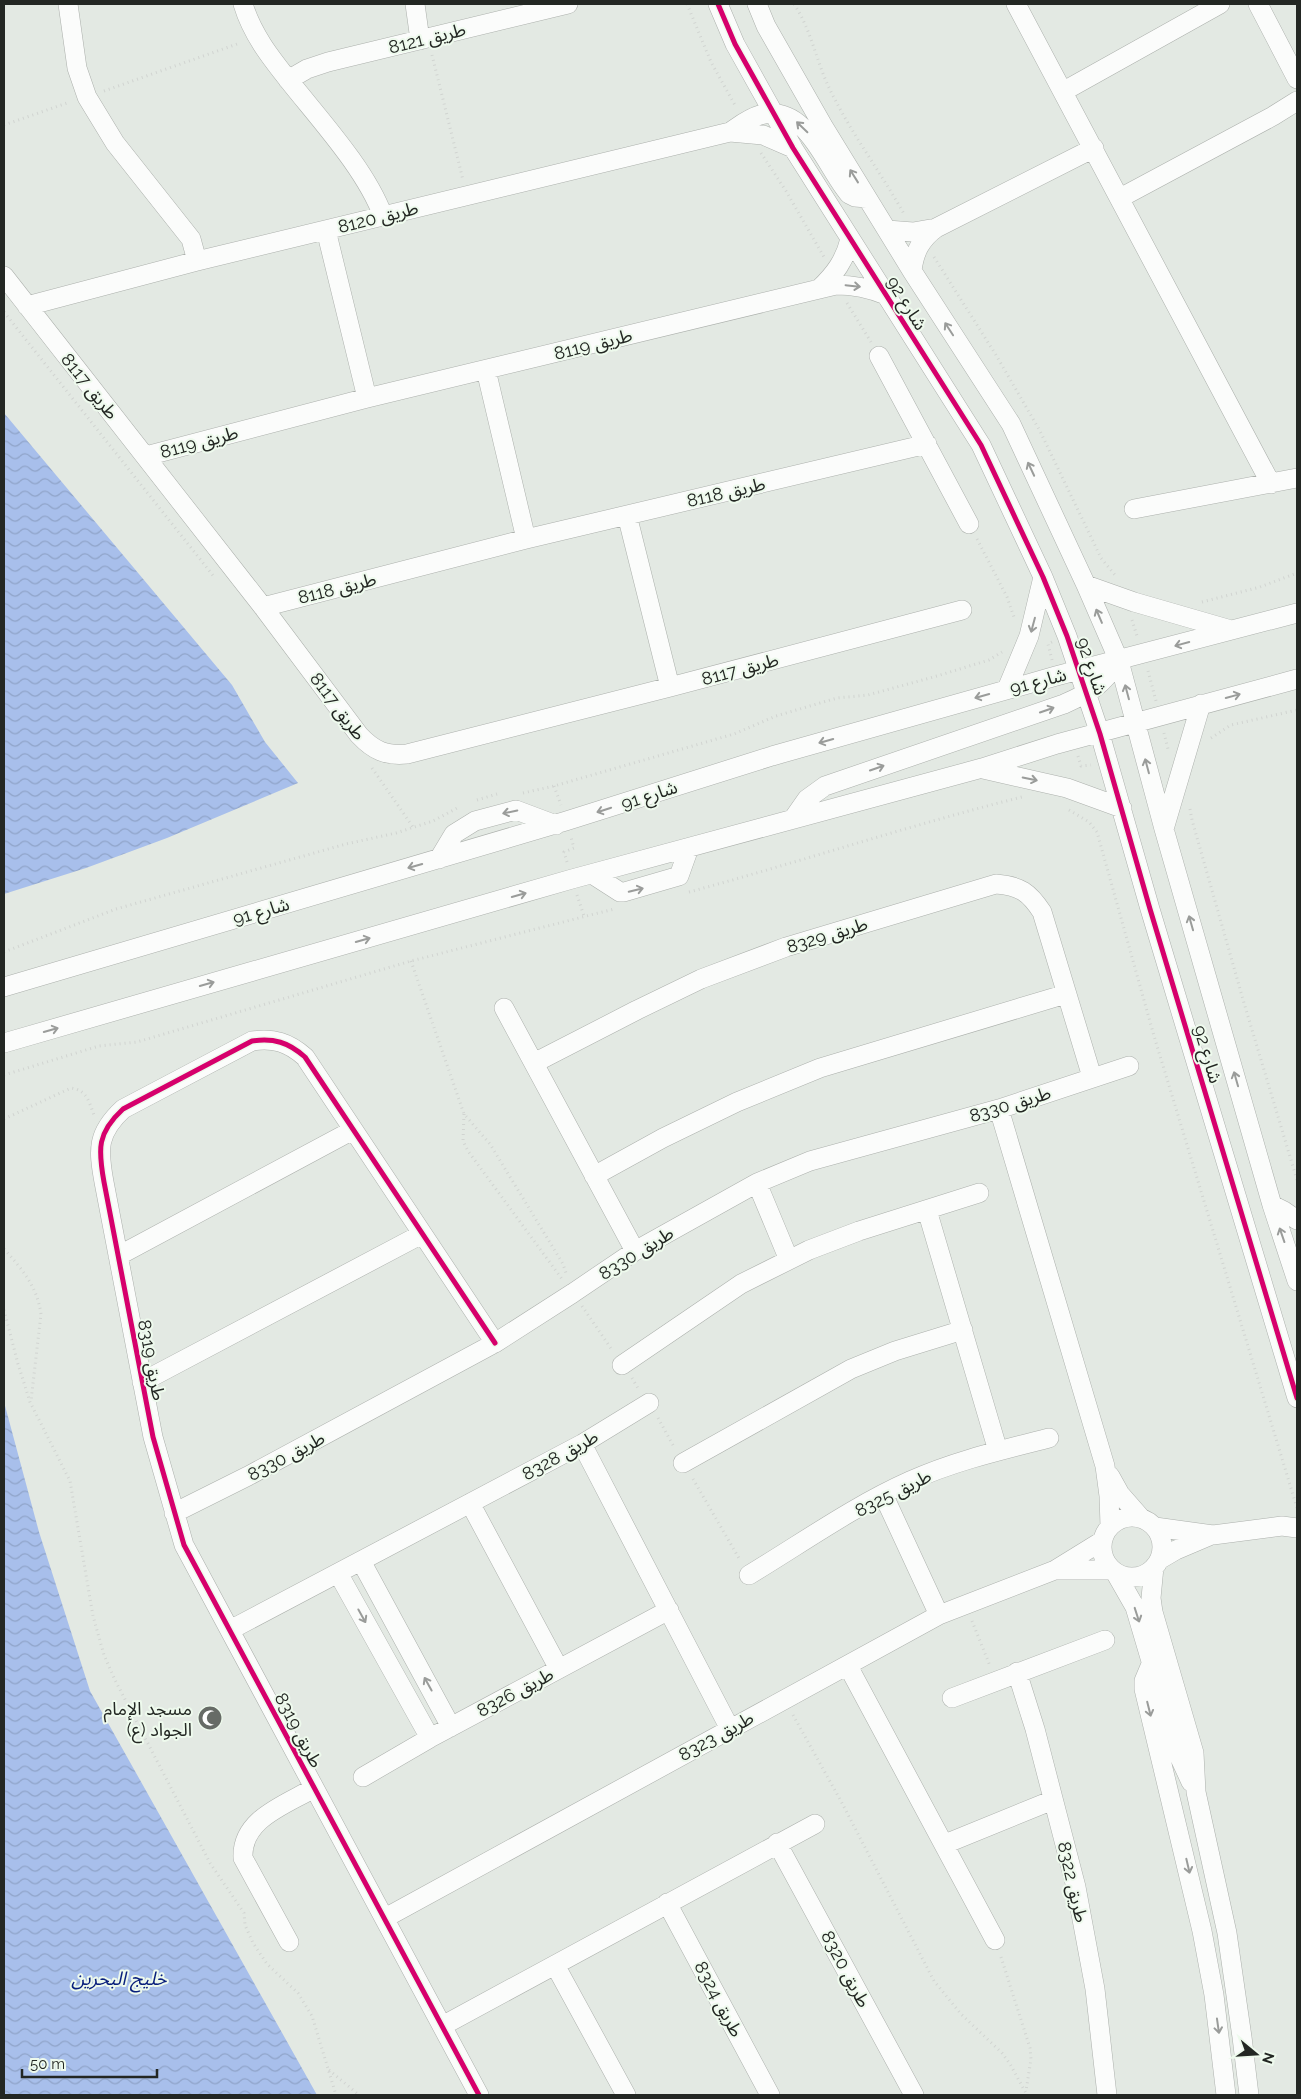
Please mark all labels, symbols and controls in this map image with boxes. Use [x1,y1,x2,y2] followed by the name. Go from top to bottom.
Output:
[386,18,468,59] street label: طريق 8121
[796,121,808,133] one-way arrow
[848,170,858,184] one-way arrow
[336,197,421,238] street label: طريق 8120
[879,272,932,336] street label: شارع 92
[845,281,861,291] one-way arrow
[944,322,954,336] one-way arrow
[552,324,635,365] street label: طريق 8119
[56,349,123,424] street label: طريق 8117
[158,422,241,463] street label: طريق 8119
[1026,462,1036,477] one-way arrow
[685,473,768,512] street label: طريق 8118
[296,568,379,609] street label: طريق 8118
[1094,609,1104,624] one-way arrow
[1027,616,1037,632] one-way arrow
[1069,634,1112,699] street label: شارع 92
[1175,639,1191,649] one-way arrow
[699,649,781,690] street label: طريق 8117
[1007,663,1070,703] street label: شارع 91
[305,668,370,744] street label: طريق 8117
[1122,684,1131,700] one-way arrow
[1224,691,1240,700] one-way arrow
[975,692,991,702] one-way arrow
[1039,705,1054,714] one-way arrow
[818,737,834,746] one-way arrow
[1142,759,1152,775] one-way arrow
[868,763,884,773] one-way arrow
[1021,775,1037,784] one-way arrow
[618,776,681,818] street label: شارع 91
[596,805,612,815] one-way arrow
[502,808,518,817] one-way arrow
[407,861,423,871] one-way arrow
[627,884,643,894] one-way arrow
[511,889,527,899] one-way arrow
[230,893,293,933] street label: شارع 91
[784,913,870,958] street label: طريق 8329
[1186,915,1195,931] one-way arrow
[354,934,370,944] one-way arrow
[198,979,214,989] one-way arrow
[1185,1022,1227,1087] street label: شارع 92
[42,1024,58,1034] one-way arrow
[1230,1071,1240,1087] one-way arrow
[967,1082,1054,1127] street label: طريق 8330
[595,1222,678,1285] street label: طريق 8330
[1277,1227,1286,1243] one-way arrow
[133,1318,170,1402] street label: طريق 8319
[518,1426,602,1485] street label: طريق 8328
[244,1427,329,1486] street label: طريق 8330
[851,1465,935,1522] street label: طريق 8325
[1133,1606,1143,1622] one-way arrow
[357,1608,367,1622] one-way arrow
[473,1663,557,1722] street label: طريق 8326
[423,1676,433,1691] one-way arrow
[270,1689,327,1772] street label: طريق 8319
[103,1698,192,1744] place label: مسجد الإمام الجواد (ع)
[1145,1700,1154,1716] one-way arrow
[197,1705,223,1731] mosque icon: مسجد الإمام الجواد (ع)
[675,1707,758,1766] street label: طريق 8323
[1053,1840,1092,1925] street label: طريق 8322
[1184,1858,1193,1874] one-way arrow
[816,1927,875,2011] street label: طريق 8320
[689,1958,748,2041] street label: طريق 8324
[71,1967,168,1993] water label: خليج البحرين
[1213,2018,1223,2034] one-way arrow
[1231,2029,1281,2079] north arrow
[22,2046,158,2078] scale bar
[1259,2050,1278,2066] text: N
[30,2055,65,2073] text: 50 m

